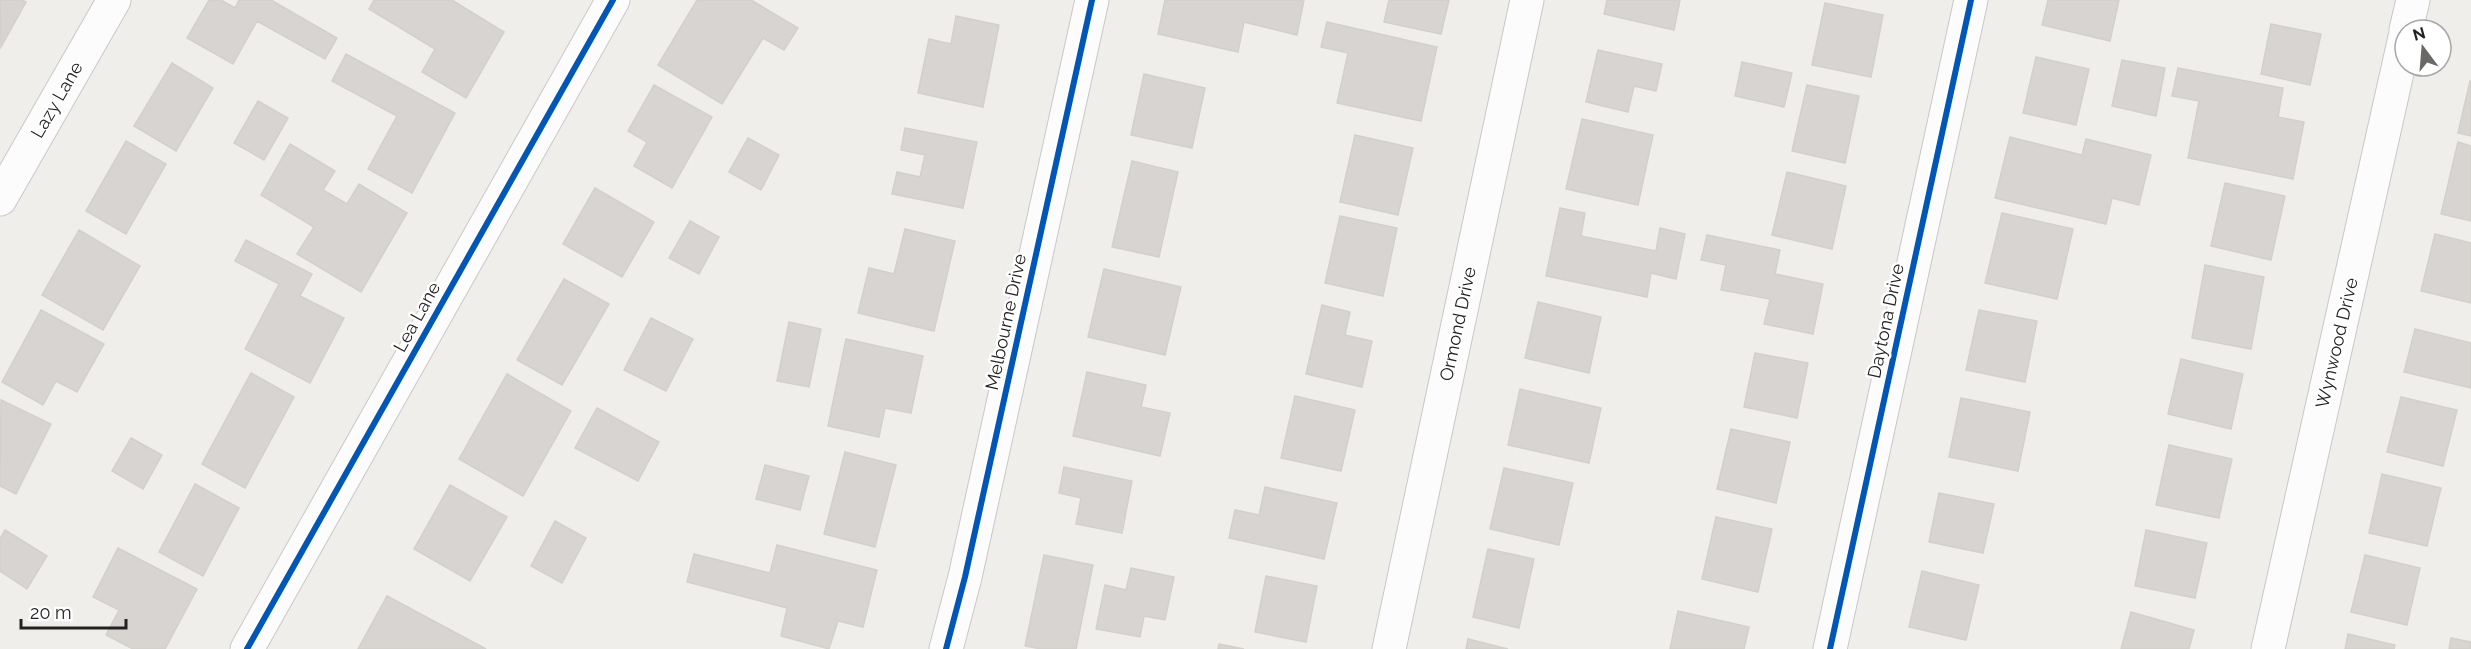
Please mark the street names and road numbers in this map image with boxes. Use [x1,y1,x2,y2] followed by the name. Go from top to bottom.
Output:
[26,58,87,142] street label: Lazy Lane
[981,252,1030,392] street label: Melbourne Drive
[1863,261,1908,380] street label: Daytona Drive
[1435,264,1480,383] street label: Ormond Drive
[2311,275,2362,410] street label: Wynwood Drive
[389,278,445,355] street label: Lea Lane

